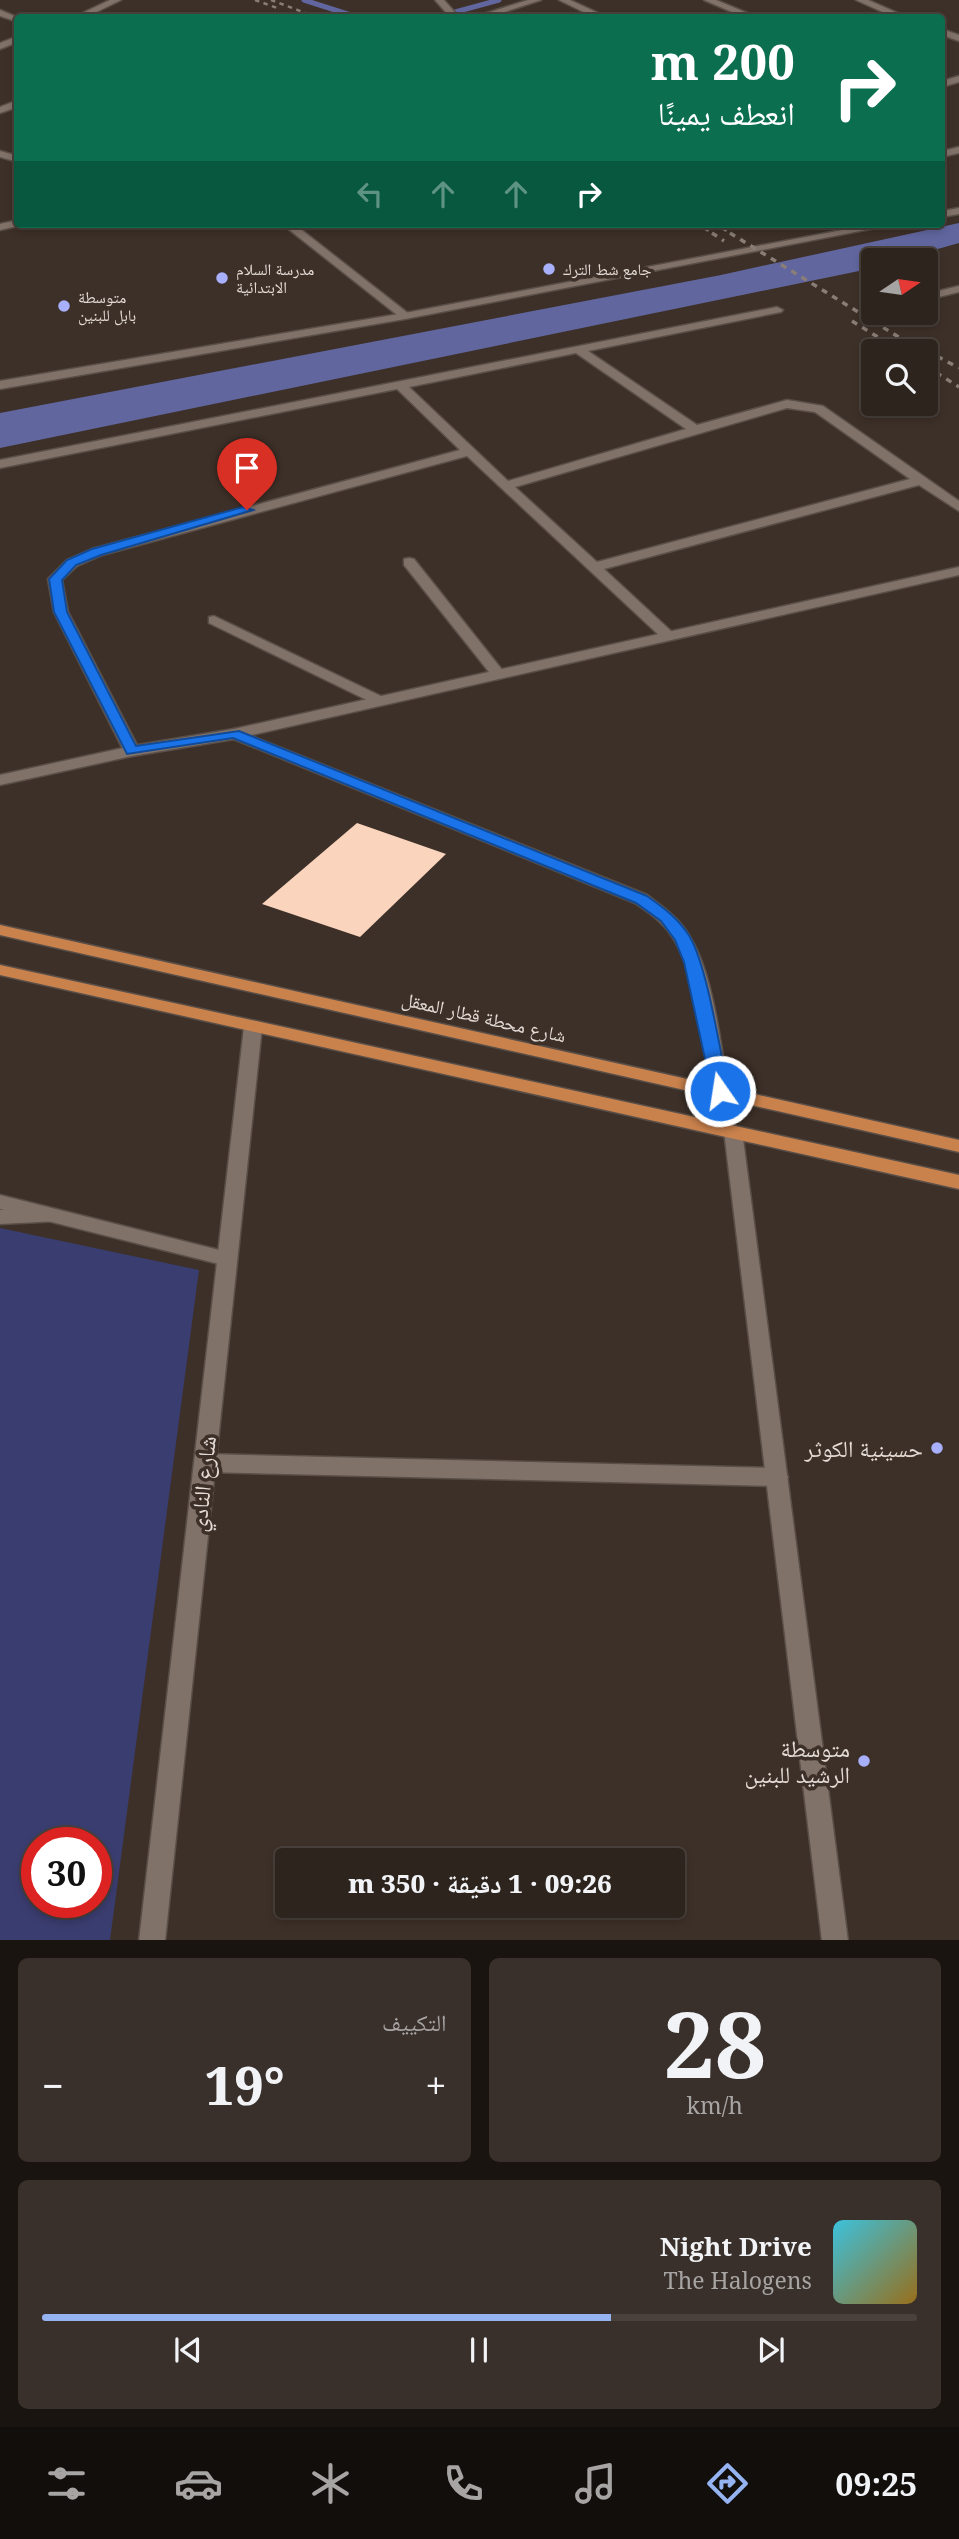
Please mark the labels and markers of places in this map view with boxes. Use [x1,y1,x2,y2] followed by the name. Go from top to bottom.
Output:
[236,258,314,298] place label: مدرسة السلام الابتدائية
[563,258,652,280] place label: جامع شط الترك
[541,261,557,277] marker: جامع شط الترك
[214,270,230,286] marker: مدرسة السلام الابتدائية
[78,286,136,326] place label: متوسطة بابل للبنين
[56,298,72,314] marker: متوسطة بابل للبنين
[217,438,277,510] pin
[804,1432,923,1464] place label: حسينية الكوثر
[929,1440,945,1456] marker: حسينية الكوثر
[744,1732,850,1790] place label: متوسطة الرشيد للبنين
[856,1753,872,1769] marker: متوسطة الرشيد للبنين

